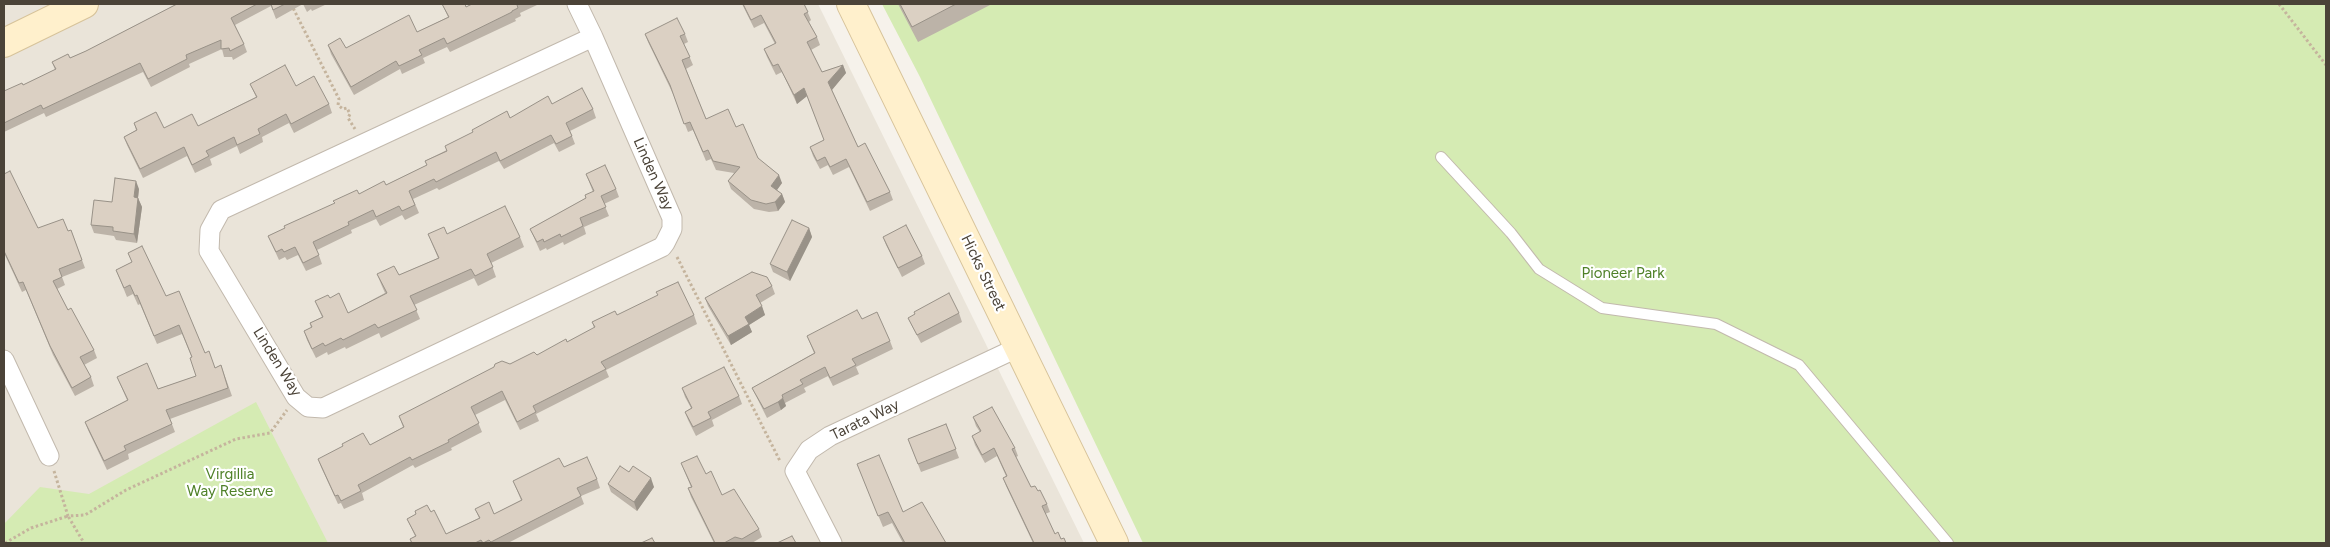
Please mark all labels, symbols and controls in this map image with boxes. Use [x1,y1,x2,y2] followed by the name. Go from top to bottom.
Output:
[629,135,677,213] street label: Linden Way
[957,232,1009,314] street label: Hicks Street
[1582,265,1664,283] park label: Pioneer Park
[249,324,305,400] street label: Linden Way
[828,396,902,444] street label: Tarata Way
[187,466,273,501] park label: Virgillia Way Reserve

